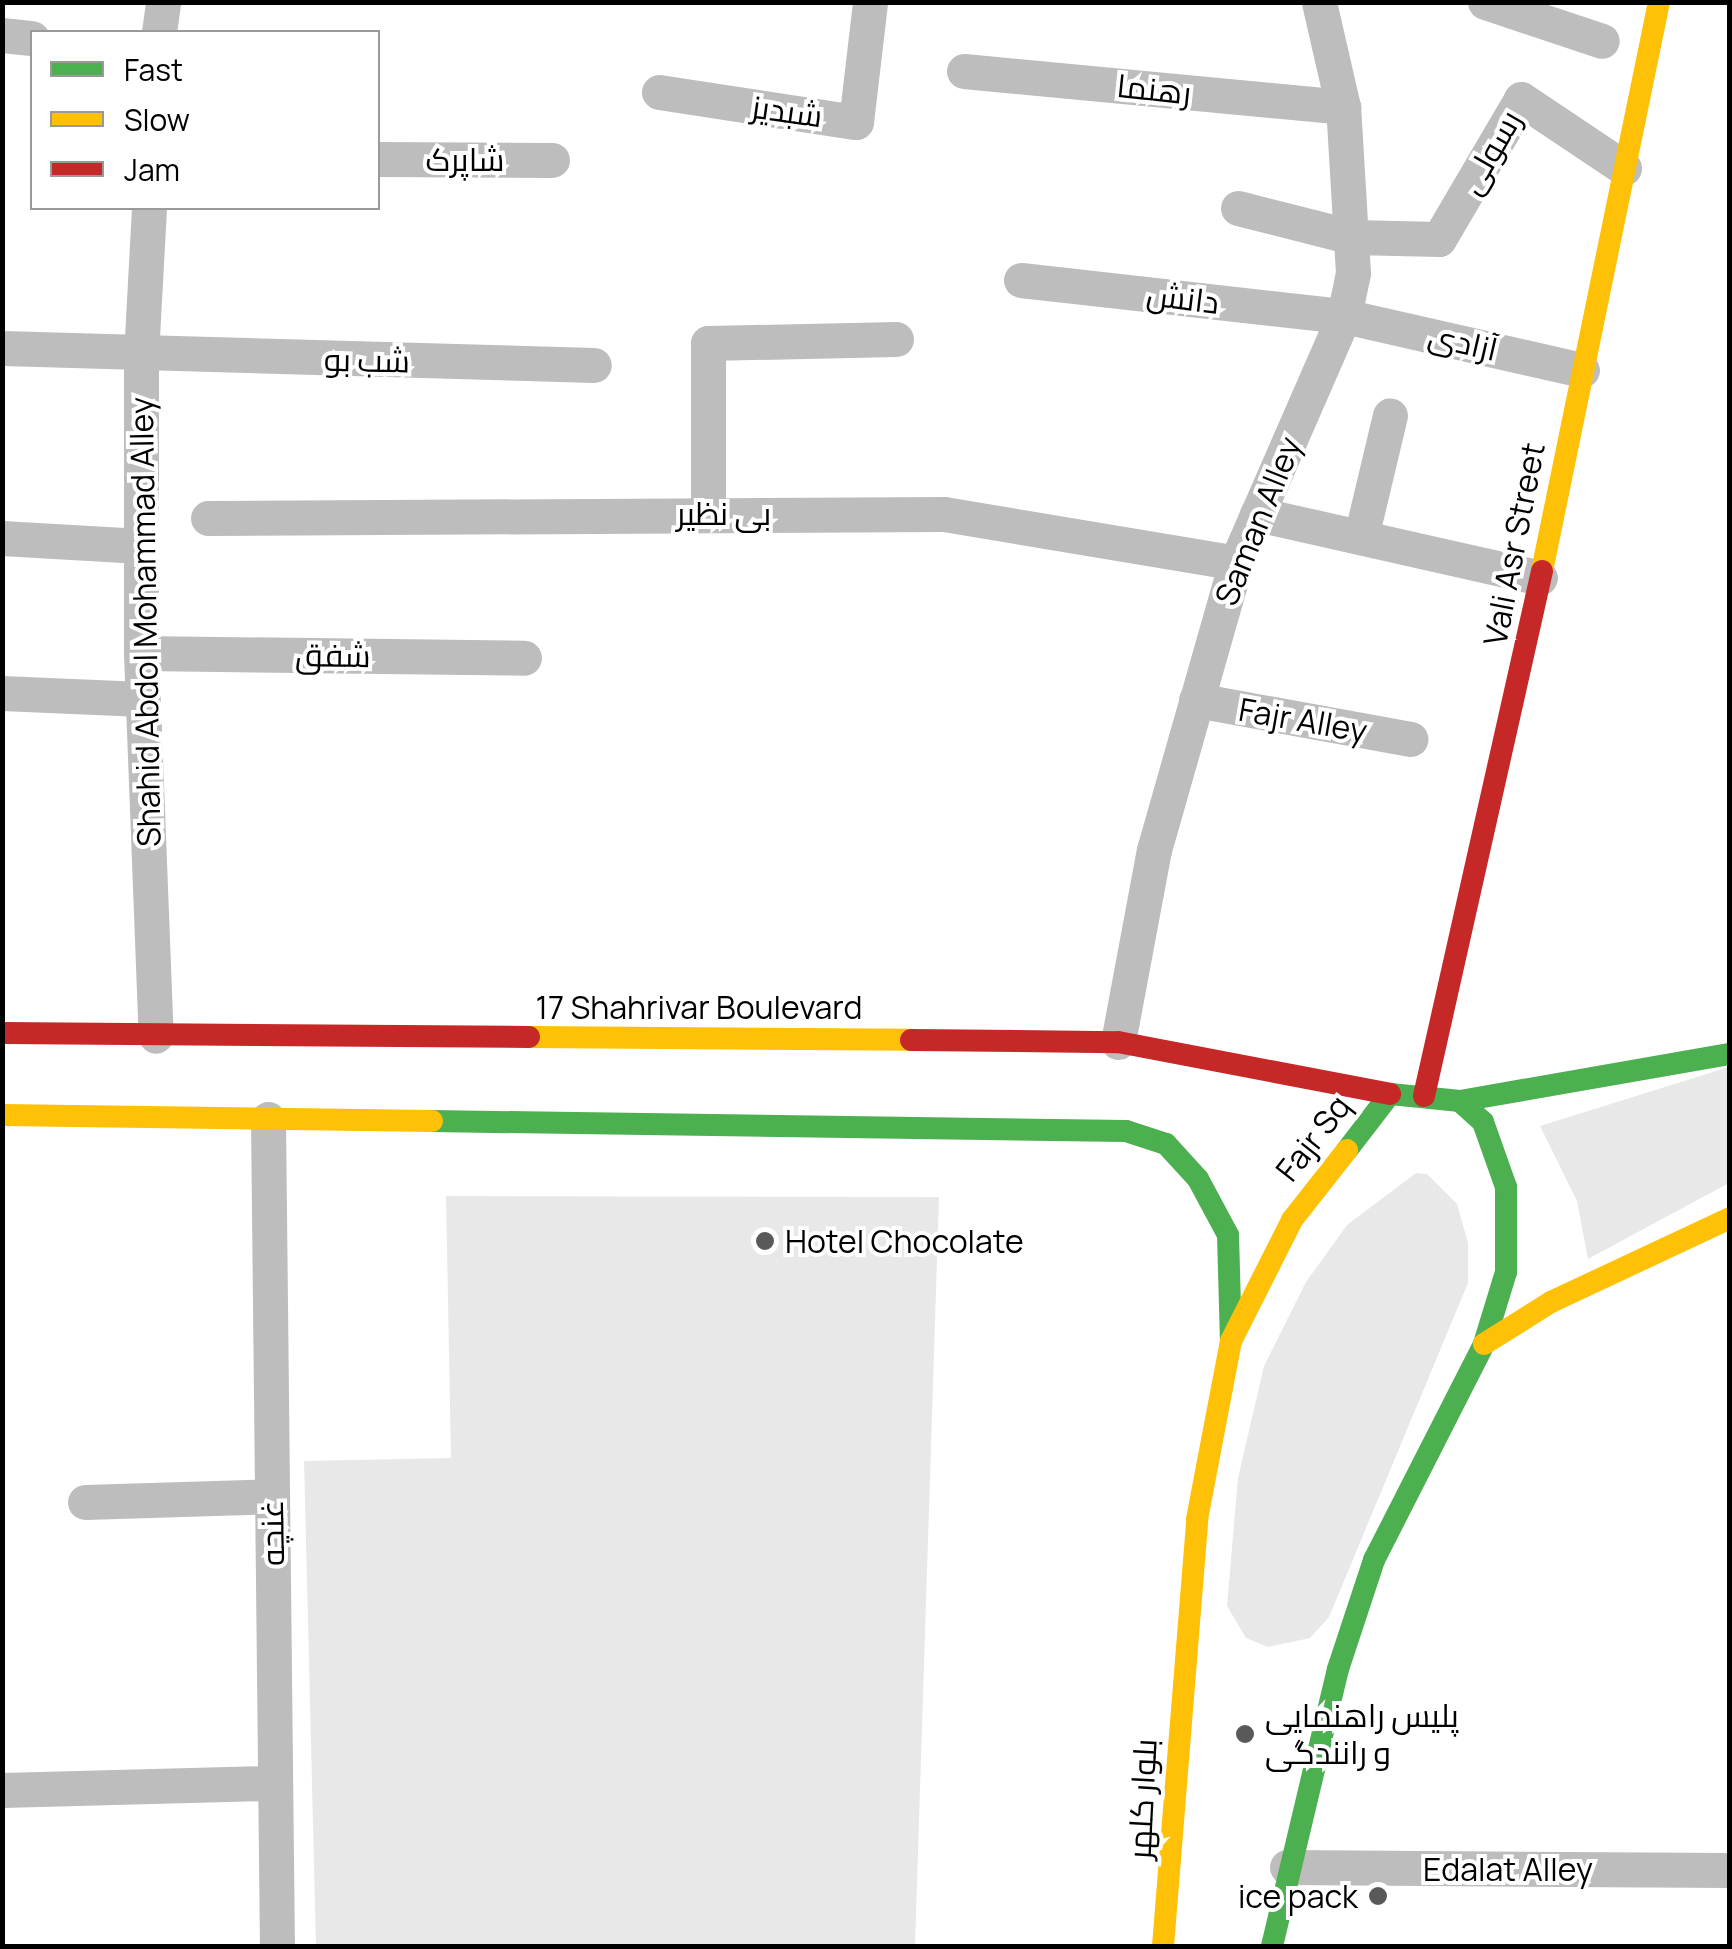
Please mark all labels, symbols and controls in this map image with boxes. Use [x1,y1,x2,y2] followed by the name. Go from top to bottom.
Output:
[30,30,380,210] legend
[124,49,183,90] text: Fast
[1115,66,1193,112] street label: رهنما
[749,87,825,135] street label: شبدیز
[124,99,190,140] text: Slow
[1451,103,1529,201] street label: رسولی
[425,140,505,178] street label: شاپرک
[124,149,180,190] text: Jam
[1145,275,1221,321] street label: دانش
[1425,315,1501,369] street label: آزادی
[324,340,410,380] street label: شب بو
[122,397,168,847] street label: Shahid Abdol Mohammad Alley
[1207,431,1309,611] street label: Saman Alley
[1476,439,1552,649] street label: Vali Asr Street
[677,494,771,532] street label: بی نظیر
[295,635,371,675] street label: شفق
[1236,690,1370,750] street label: Fajr Alley
[536,988,862,1026] street label: 17 Shahrivar Boulevard
[1268,1088,1358,1188] street label: Fajr Sq
[785,1222,1024,1260] place label: Hotel Chocolate
[754,1230,776,1252] marker: Hotel Chocolate
[252,1500,292,1566] street label: غنچه
[1265,1697,1459,1772] place label: پلیس راهنمایی و رانندگی
[1234,1723,1256,1745] marker: پلیس راهنمایی و رانندگی
[1120,1738,1164,1860] street label: بلوار کلهر
[1423,1850,1593,1888] street label: Edalat Alley
[1238,1877,1358,1915] place label: ice pack
[1367,1885,1389,1907] marker: ice pack

